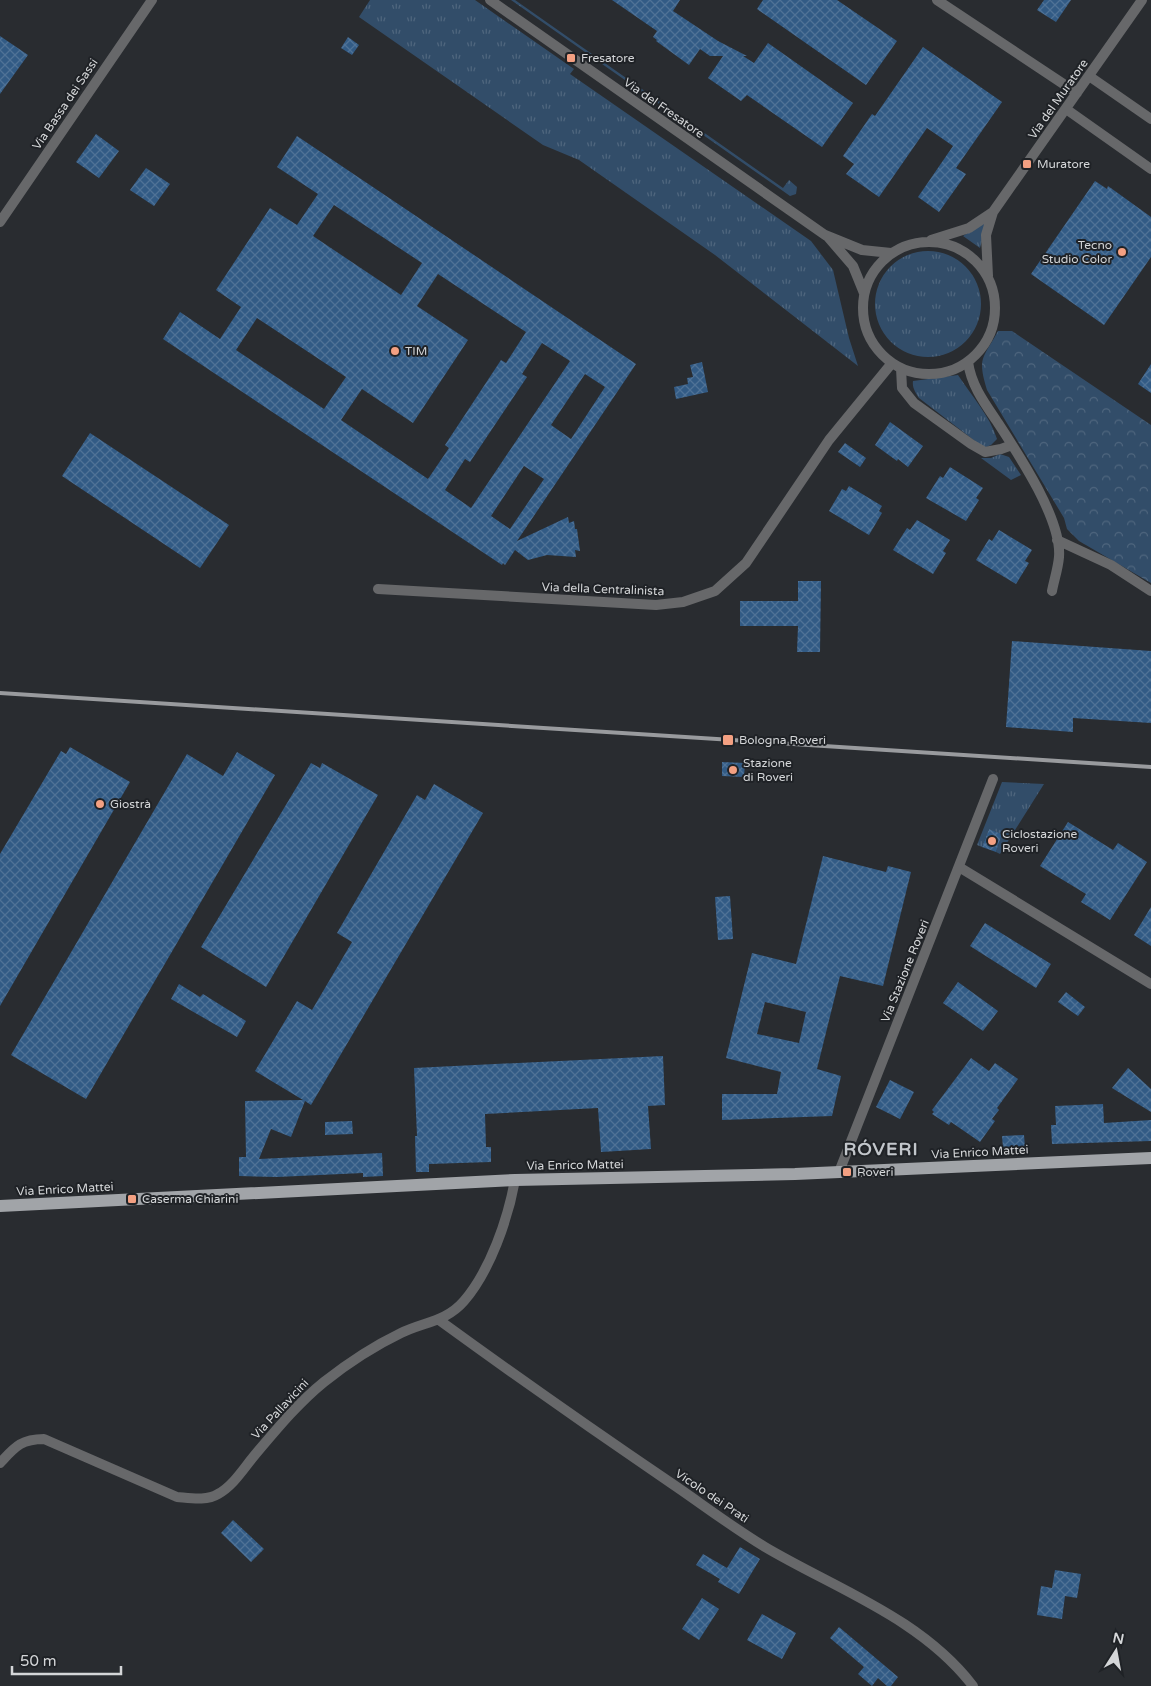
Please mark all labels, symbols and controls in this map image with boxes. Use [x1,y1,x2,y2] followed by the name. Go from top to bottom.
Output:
[581,51,635,65] place label: Fresatore
[565,52,577,64] marker: Fresatore
[29,56,101,152] street label: Via Bassa dei Sassi
[1025,56,1091,142] street label: Via del Muratore
[621,75,707,141] street label: Via del Fresatore
[1037,157,1090,171] place label: Muratore
[1021,158,1033,170] marker: Muratore
[1042,238,1112,266] place label: Tecno Studio Color
[1116,246,1128,258] marker: Tecno Studio Color
[405,344,427,358] place label: TIM
[389,345,401,357] marker: TIM
[541,580,665,598] street label: Via della Centralinista
[721,733,735,747] marker: Bologna Roveri
[739,733,826,747] place label: Bologna Roveri
[743,756,793,784] place label: Stazione di Roveri
[727,764,739,776] marker: Stazione di Roveri
[110,797,151,811] place label: Giostrà
[94,798,106,810] marker: Giostrà
[1002,827,1078,855] place label: Ciclostazione Roveri
[986,835,998,847] marker: Ciclostazione Roveri
[878,918,932,1024] street label: Via Stazione Roveri
[843,1138,919,1160] district label: RÓVERI
[931,1142,1029,1162] street label: Via Enrico Mattei
[526,1157,624,1173] street label: Via Enrico Mattei
[857,1165,893,1179] place label: Roveri
[841,1166,853,1178] marker: Roveri
[16,1179,114,1199] street label: Via Enrico Mattei
[142,1192,238,1206] place label: Caserma Chiarini
[126,1193,138,1205] marker: Caserma Chiarini
[249,1376,311,1442] street label: Via Pallavicini
[673,1466,751,1526] street label: Vicolo dei Prati
[1091,1626,1141,1676] north arrow
[1111,1629,1126,1648] text: N
[12,1644,121,1676] scale bar
[20,1652,57,1670] text: 50 m

